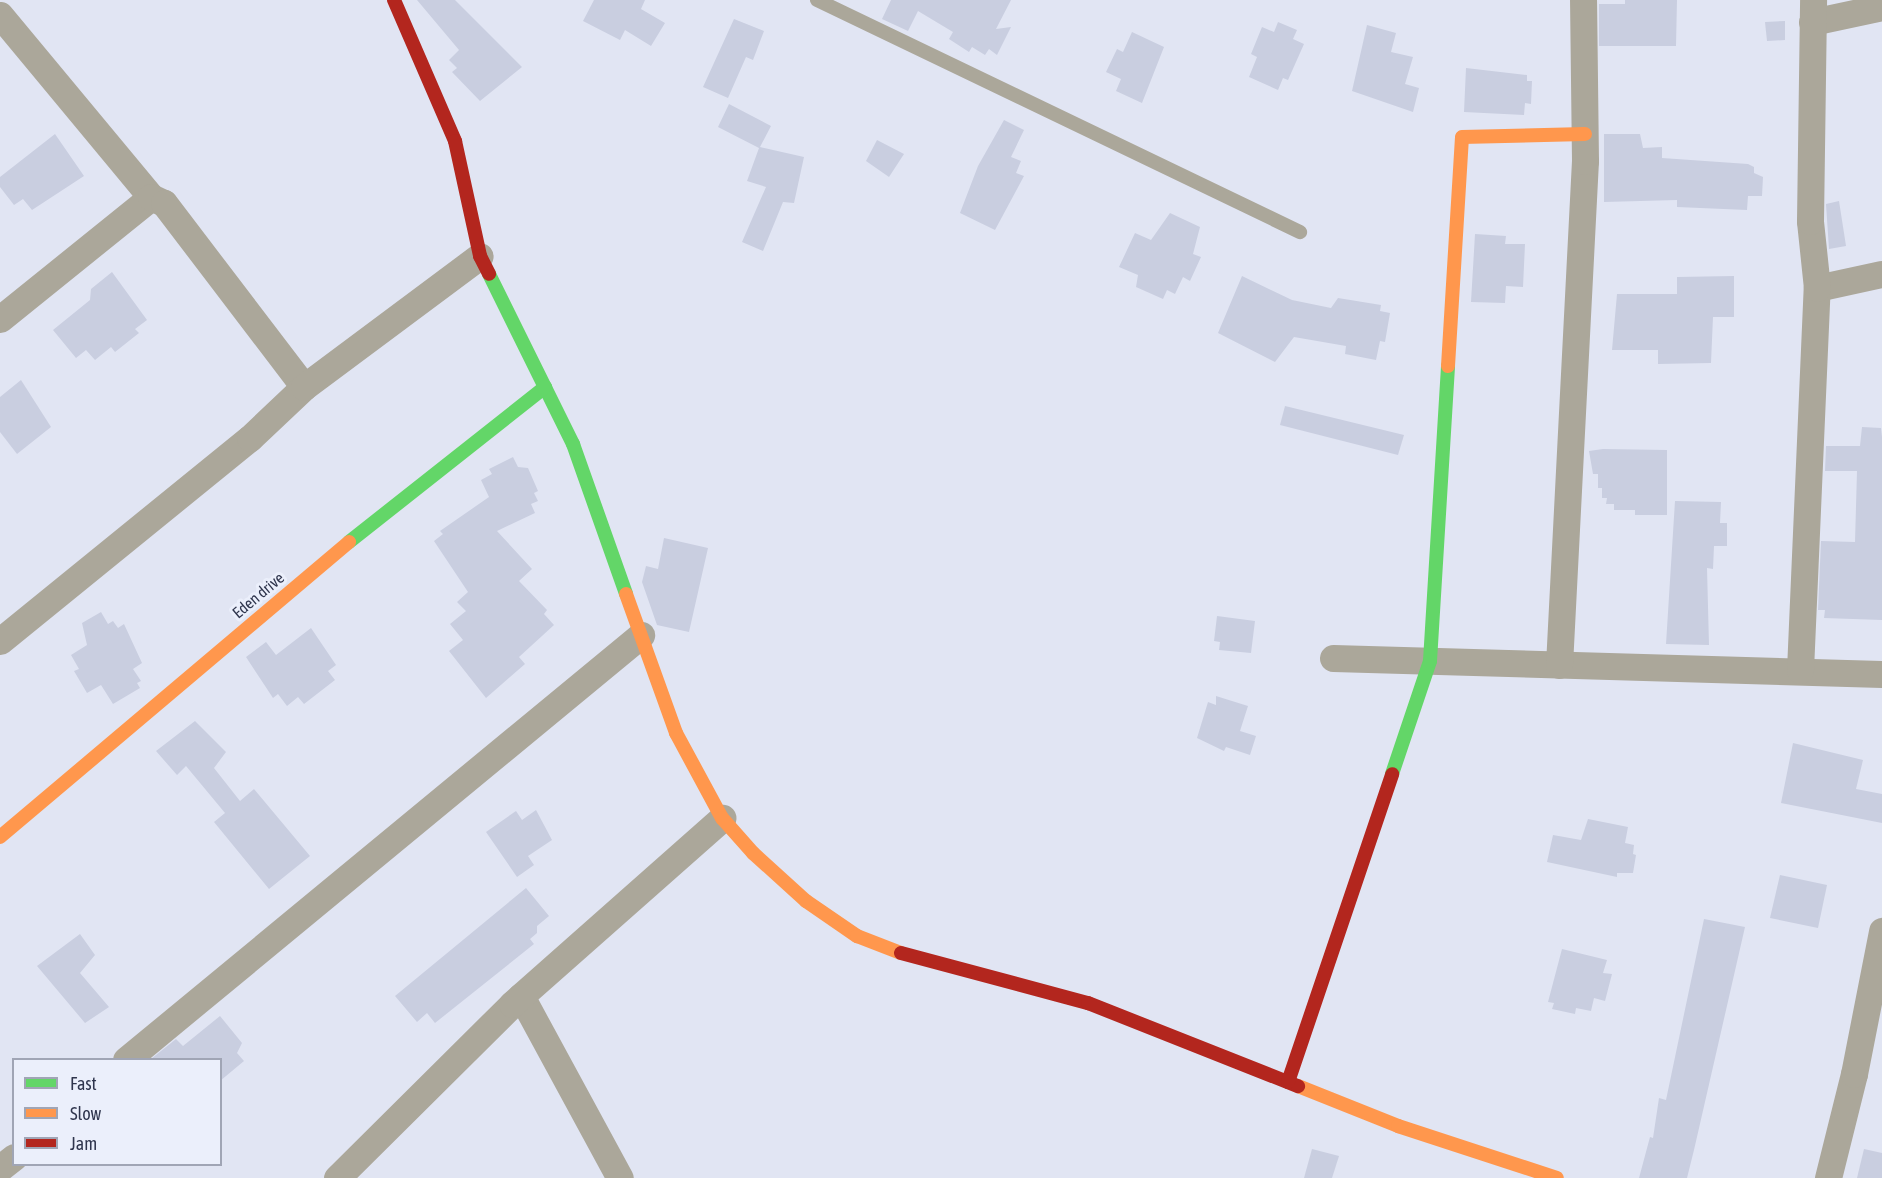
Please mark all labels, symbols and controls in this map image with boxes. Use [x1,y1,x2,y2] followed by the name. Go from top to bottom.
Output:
[228,568,288,622] street label: Eden drive
[12,1058,222,1166] legend
[70,1073,97,1094] text: Fast
[70,1103,101,1124] text: Slow
[70,1133,97,1154] text: Jam

